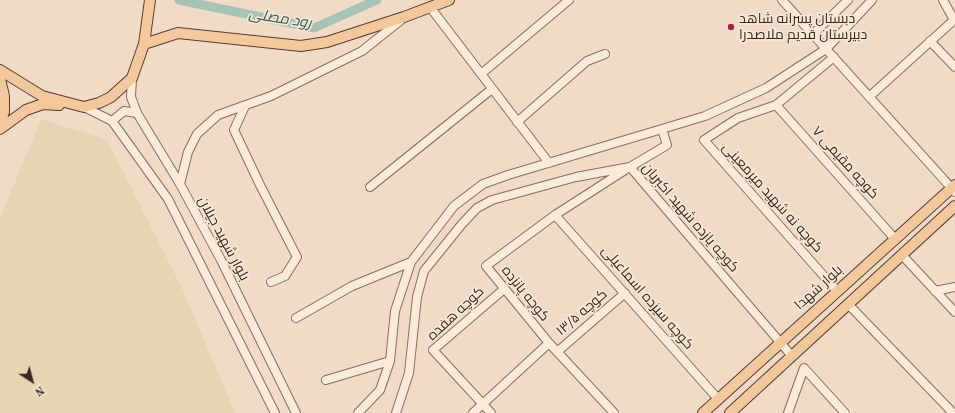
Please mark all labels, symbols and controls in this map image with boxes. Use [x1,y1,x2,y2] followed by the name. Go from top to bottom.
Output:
[247,5,313,33] water label: رود مصلی
[739,11,867,44] place label: دبستان پسرانه شاهد دبیرستان قدیم ملاصدرا
[726,22,736,32] marker: دبستان پسرانه شاهد دبیرستان قدیم ملاصدرا
[808,123,882,203] street label: کوچه مقیمی ۷
[718,139,826,257] street label: کوچه نه شهید میرمعینی
[638,160,742,276] street label: کوچه یازده شهید اکبریان
[194,194,252,284] street label: بلوار شهید جیلان
[597,243,697,353] street label: کوچه سیزده اسماعیلی
[791,262,847,314] street label: بلوار شهدا
[497,263,553,325] street label: کوچه پانزده
[424,283,488,345] street label: کوچه هفده
[553,286,611,340] street label: کوچه ۱۳/۵
[12,361,52,401] north arrow
[32,383,47,400] text: N

